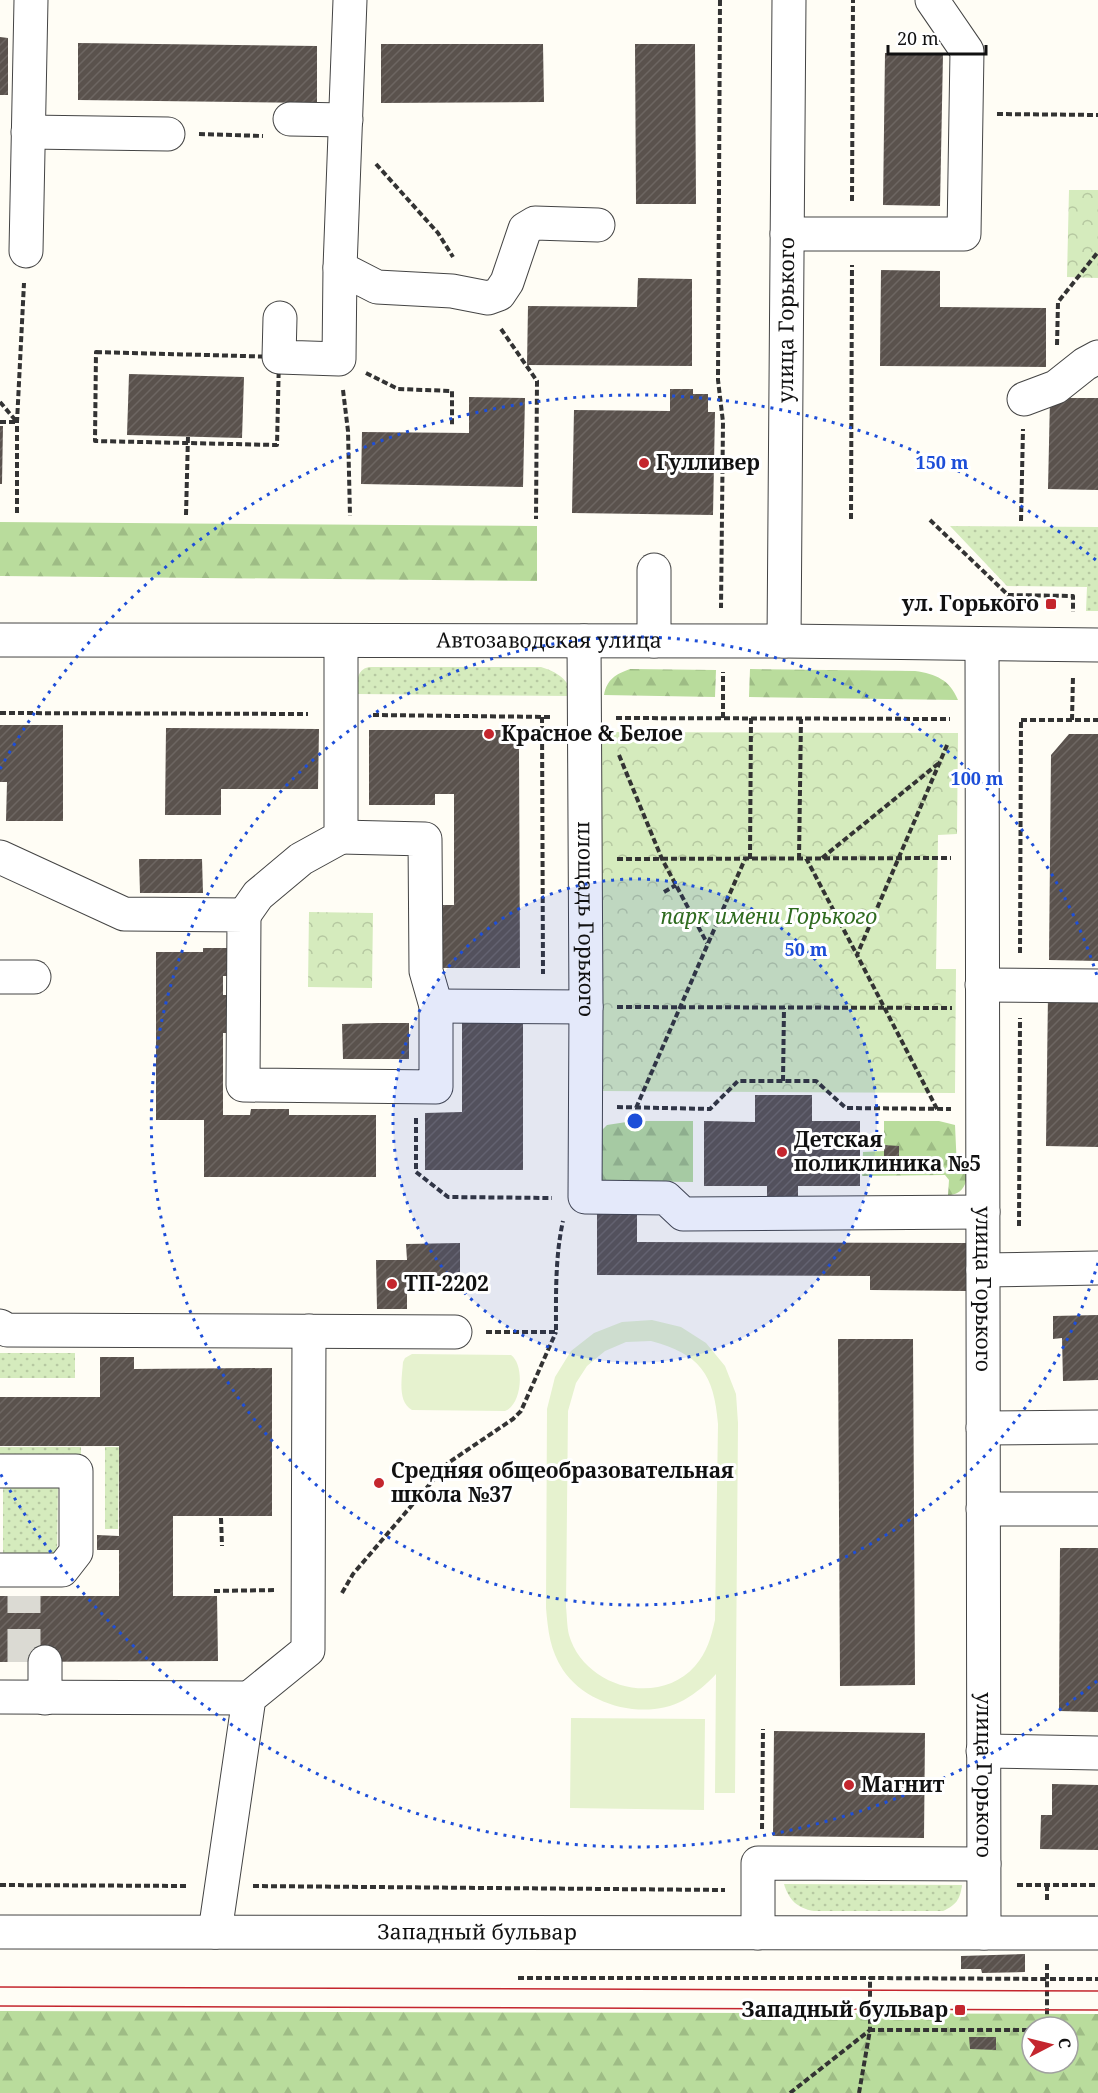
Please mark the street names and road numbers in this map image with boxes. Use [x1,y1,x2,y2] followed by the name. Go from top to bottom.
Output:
[771,237,800,403] street label: улица Горького
[436,626,662,654] street label: Автозаводская улица
[572,821,601,1017] street label: площадь Горького
[970,1206,998,1372] street label: улица Горького
[971,1692,999,1858] street label: улица Горького
[377,1917,577,1946] street label: Западный бульвар

